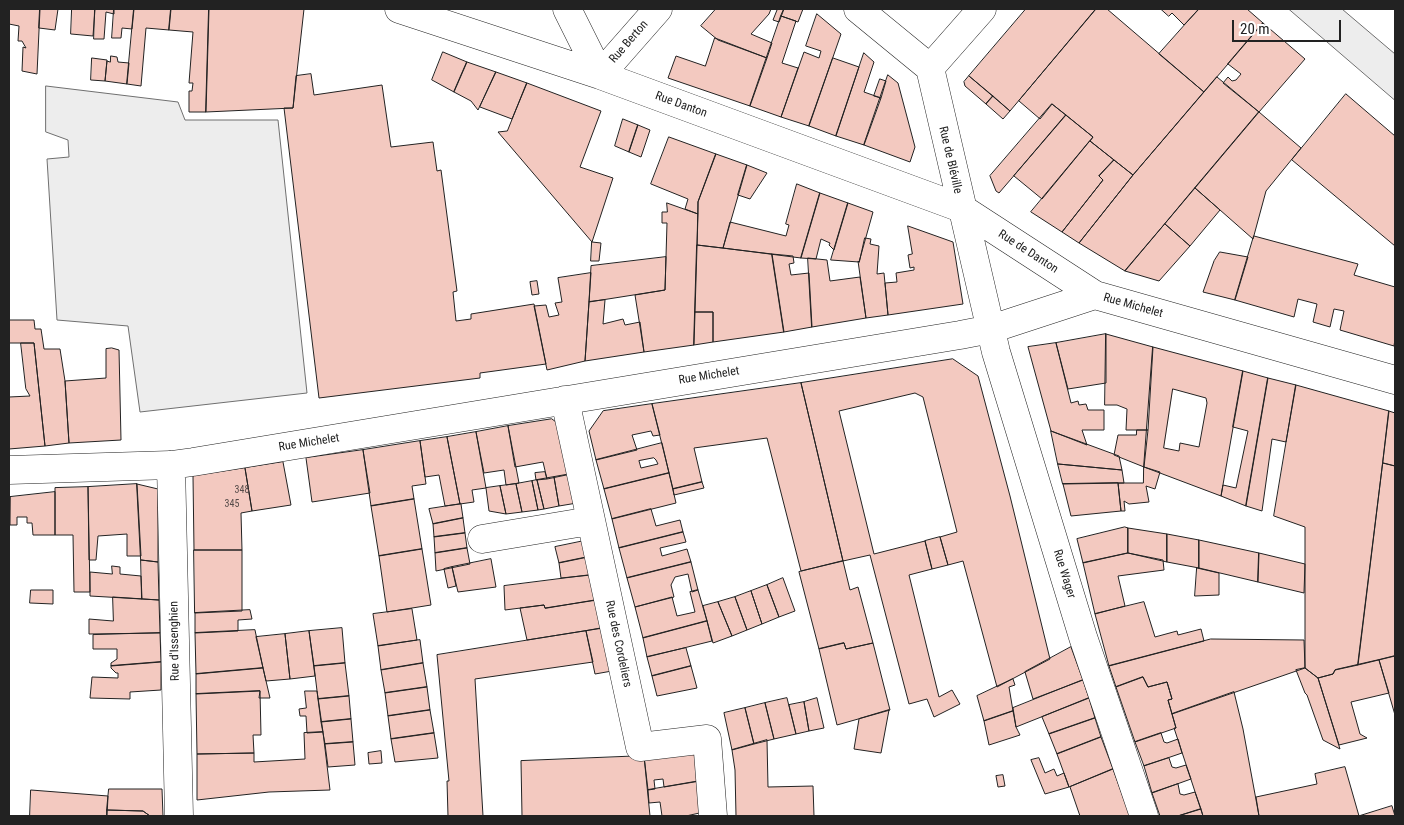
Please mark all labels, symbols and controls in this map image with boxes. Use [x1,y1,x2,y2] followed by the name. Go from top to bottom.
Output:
[1234,10,1343,42] scale bar
[607,18,651,66] street label: Rue Berton
[1240,20,1270,38] text: 20 m
[653,89,709,121] street label: Rue Danton
[935,125,965,195] street label: Rue de Bléville
[995,227,1061,277] street label: Rue de Danton
[1102,291,1164,321] street label: Rue Michelet
[678,364,740,388] street label: Rue Michelet
[278,431,340,455] street label: Rue Michelet
[235,484,249,496] house number: 348
[225,498,239,510] house number: 345
[1050,548,1078,600] street label: Rue Wager
[602,599,634,689] street label: Rue des Cordeliers
[167,601,183,681] street label: Rue d'Issenghien

